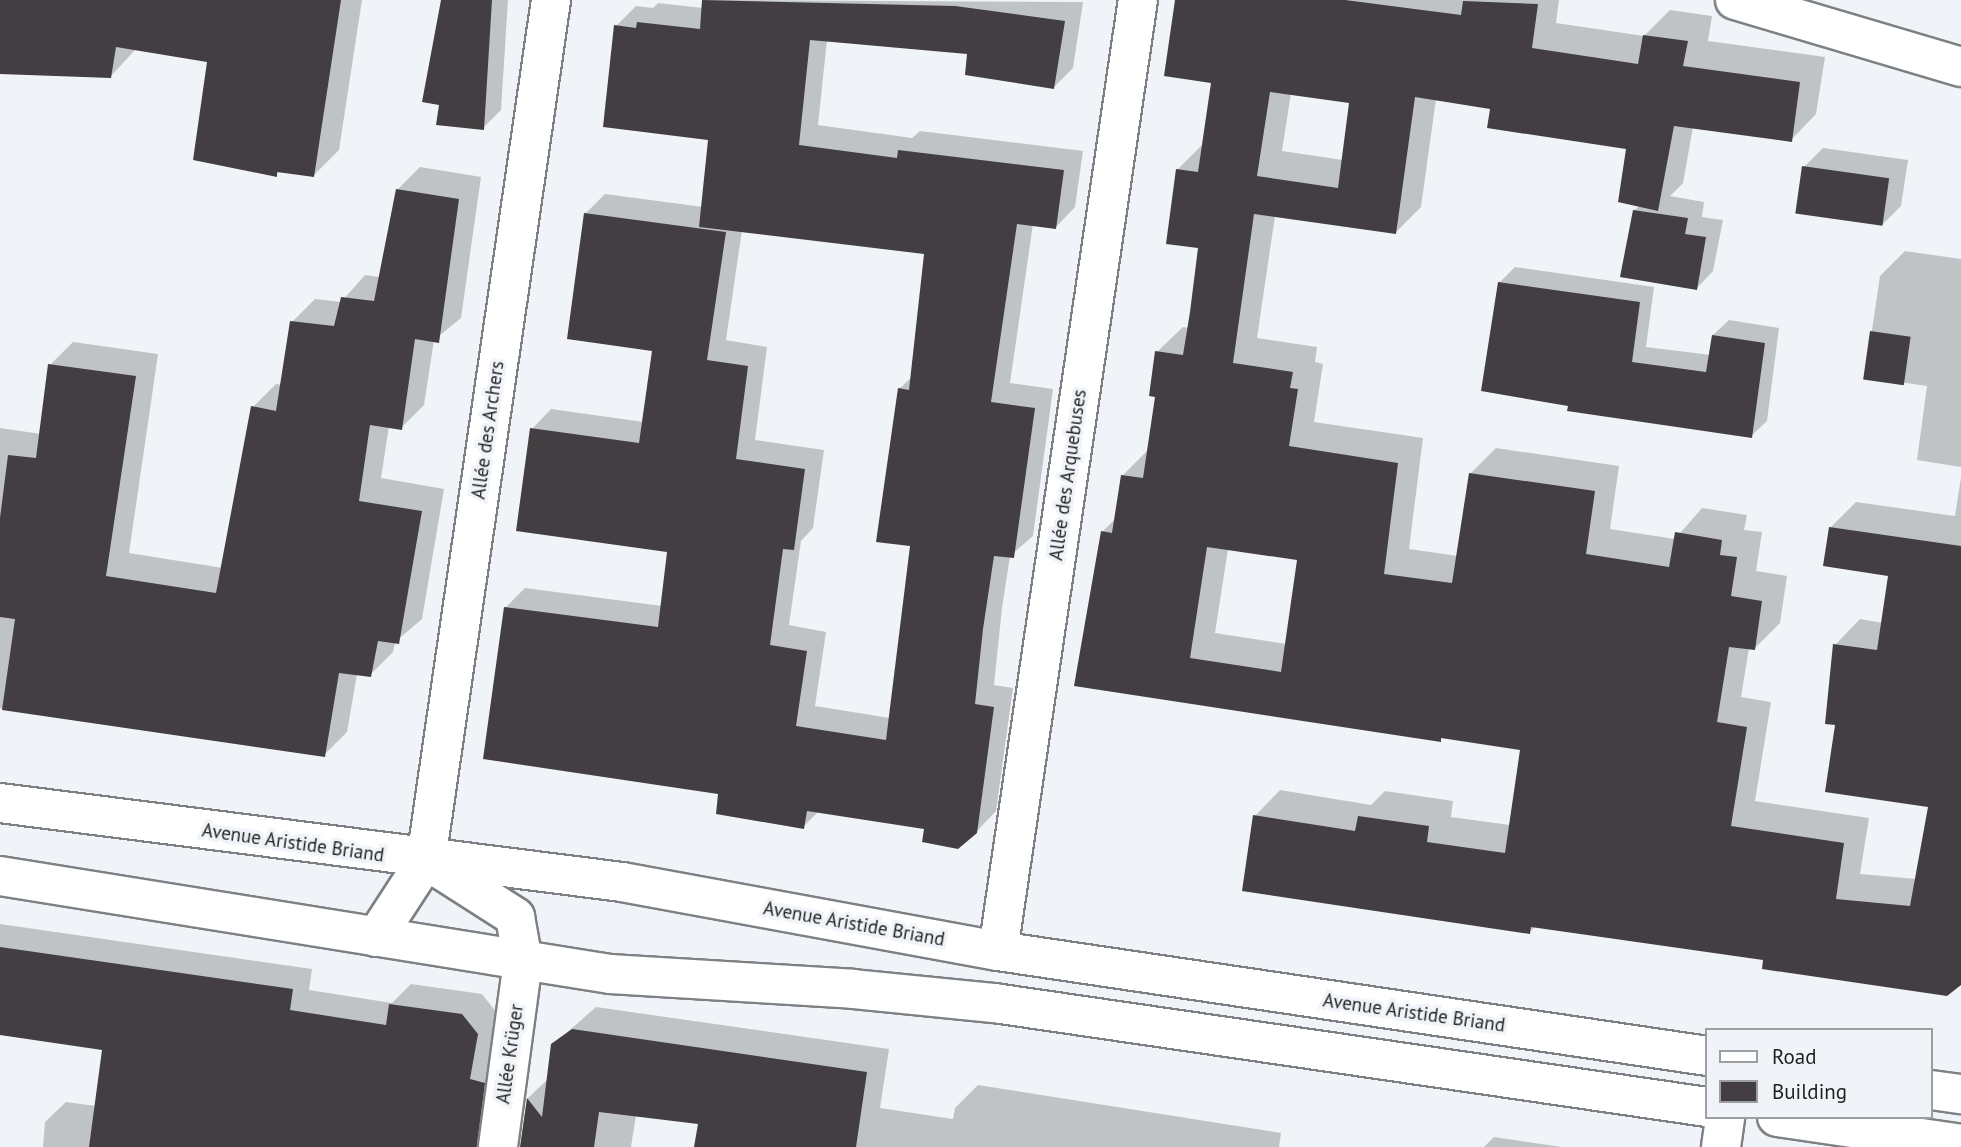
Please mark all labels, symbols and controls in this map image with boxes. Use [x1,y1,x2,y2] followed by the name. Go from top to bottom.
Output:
[467,359,509,501] street label: Allée des Archers
[1045,388,1091,562] street label: Allée des Arquebuses
[200,819,386,867] street label: Avenue Aristide Briand
[761,897,947,951] street label: Avenue Aristide Briand
[1321,989,1507,1037] street label: Avenue Aristide Briand
[492,1003,528,1105] street label: Allée Krüger
[1706,1028,1933,1119] legend
[1772,1043,1816,1070] text: Road
[1772,1078,1847,1105] text: Building

